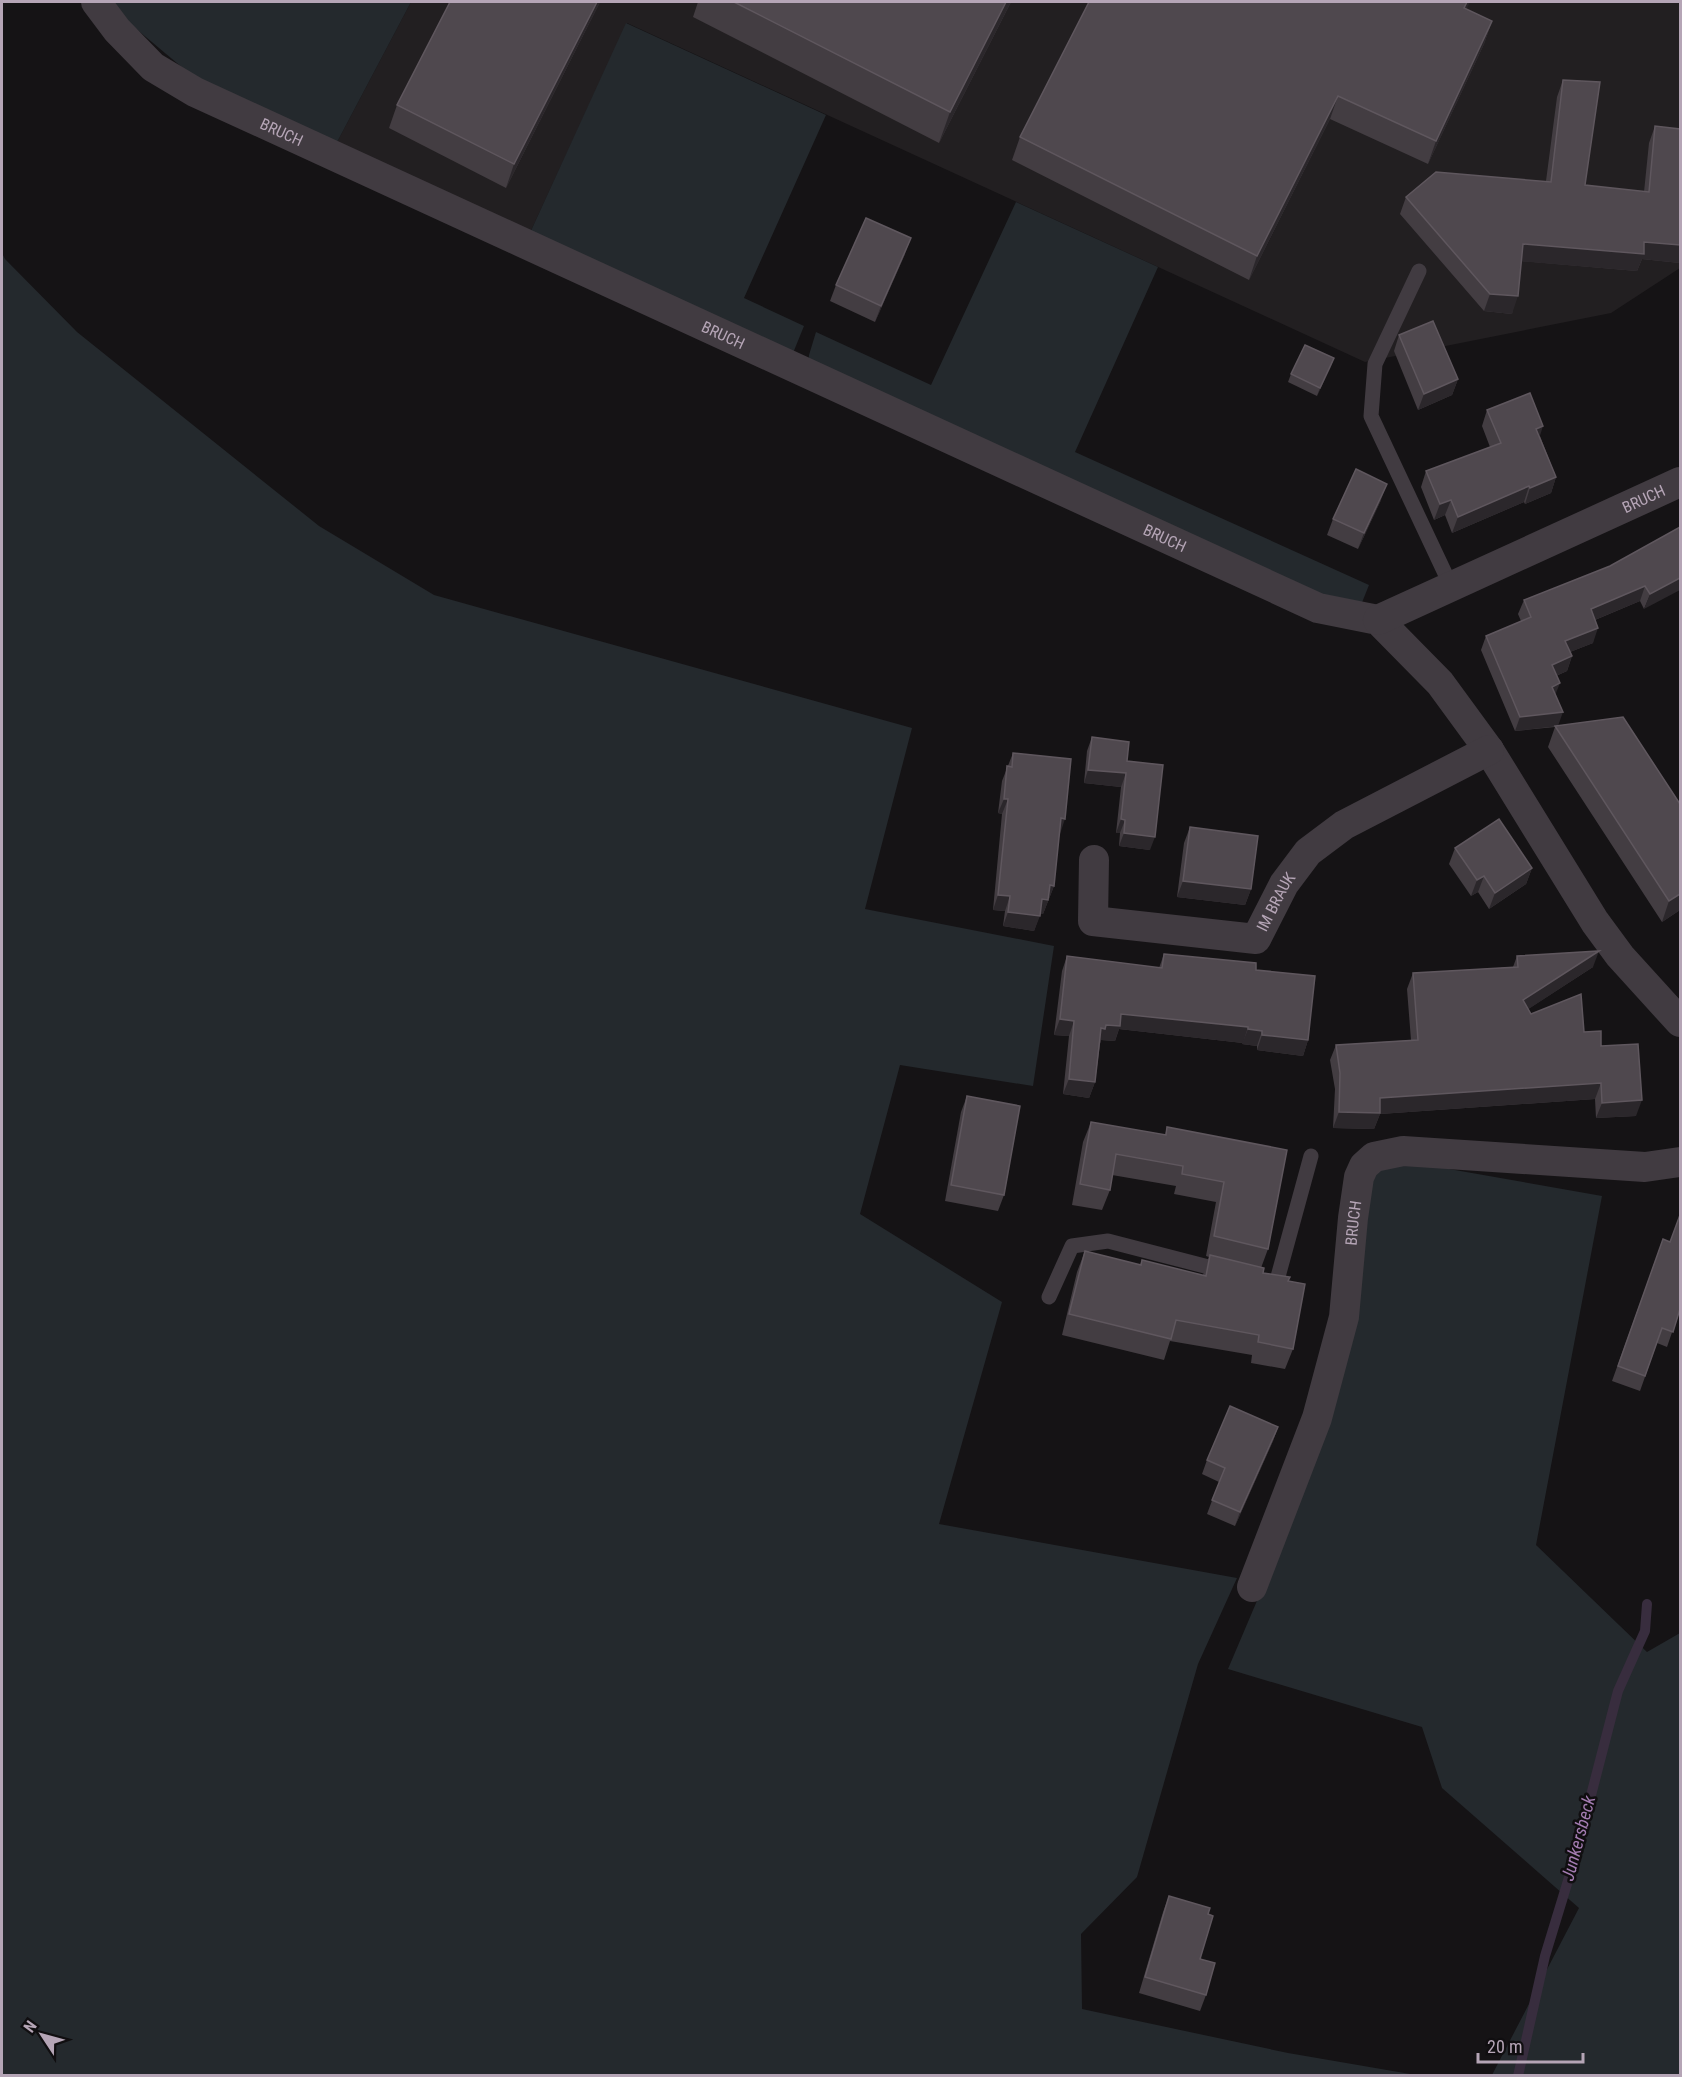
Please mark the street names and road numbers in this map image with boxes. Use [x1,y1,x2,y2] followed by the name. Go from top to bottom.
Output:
[257,114,306,150] street label: BRUCH
[699,317,748,353] street label: BRUCH
[1619,481,1668,517] street label: BRUCH
[1140,520,1190,556] street label: BRUCH
[1252,868,1299,934] street label: IM BRAUK
[1341,1199,1365,1246] street label: BRUCH

